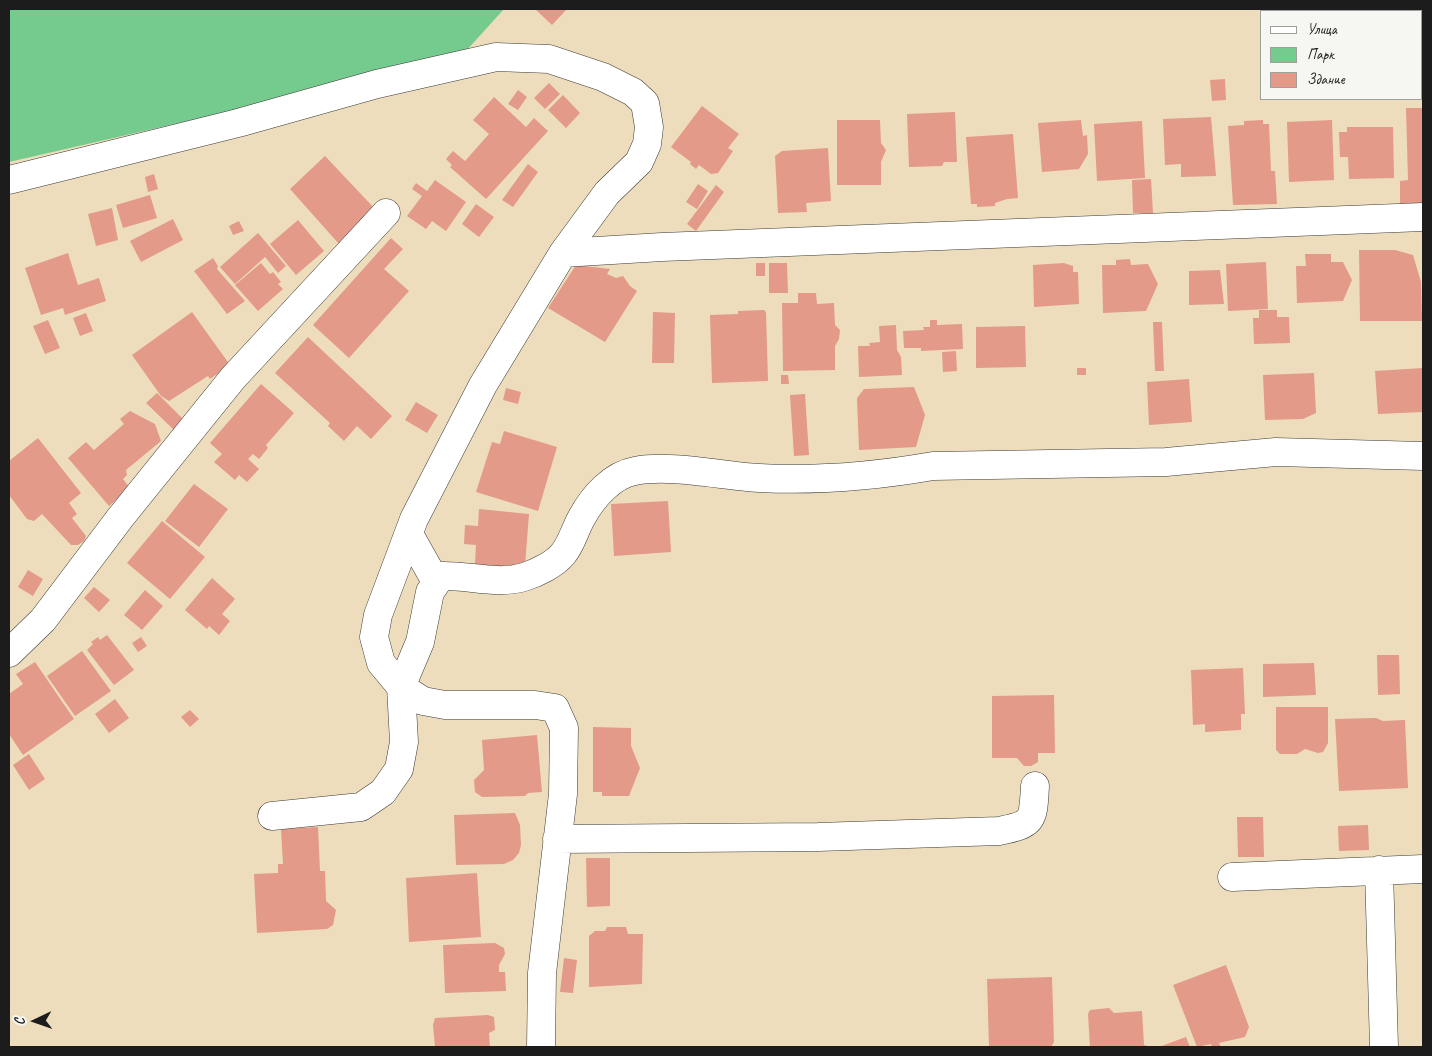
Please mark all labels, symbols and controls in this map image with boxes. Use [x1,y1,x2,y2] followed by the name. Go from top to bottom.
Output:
[1260,10,1422,100] legend
[1307,20,1337,39] text: Улица
[1307,45,1334,64] text: Парк
[1307,70,1345,89] text: Здание
[10,996,60,1046] north arrow
[11,1018,28,1026] text: С

